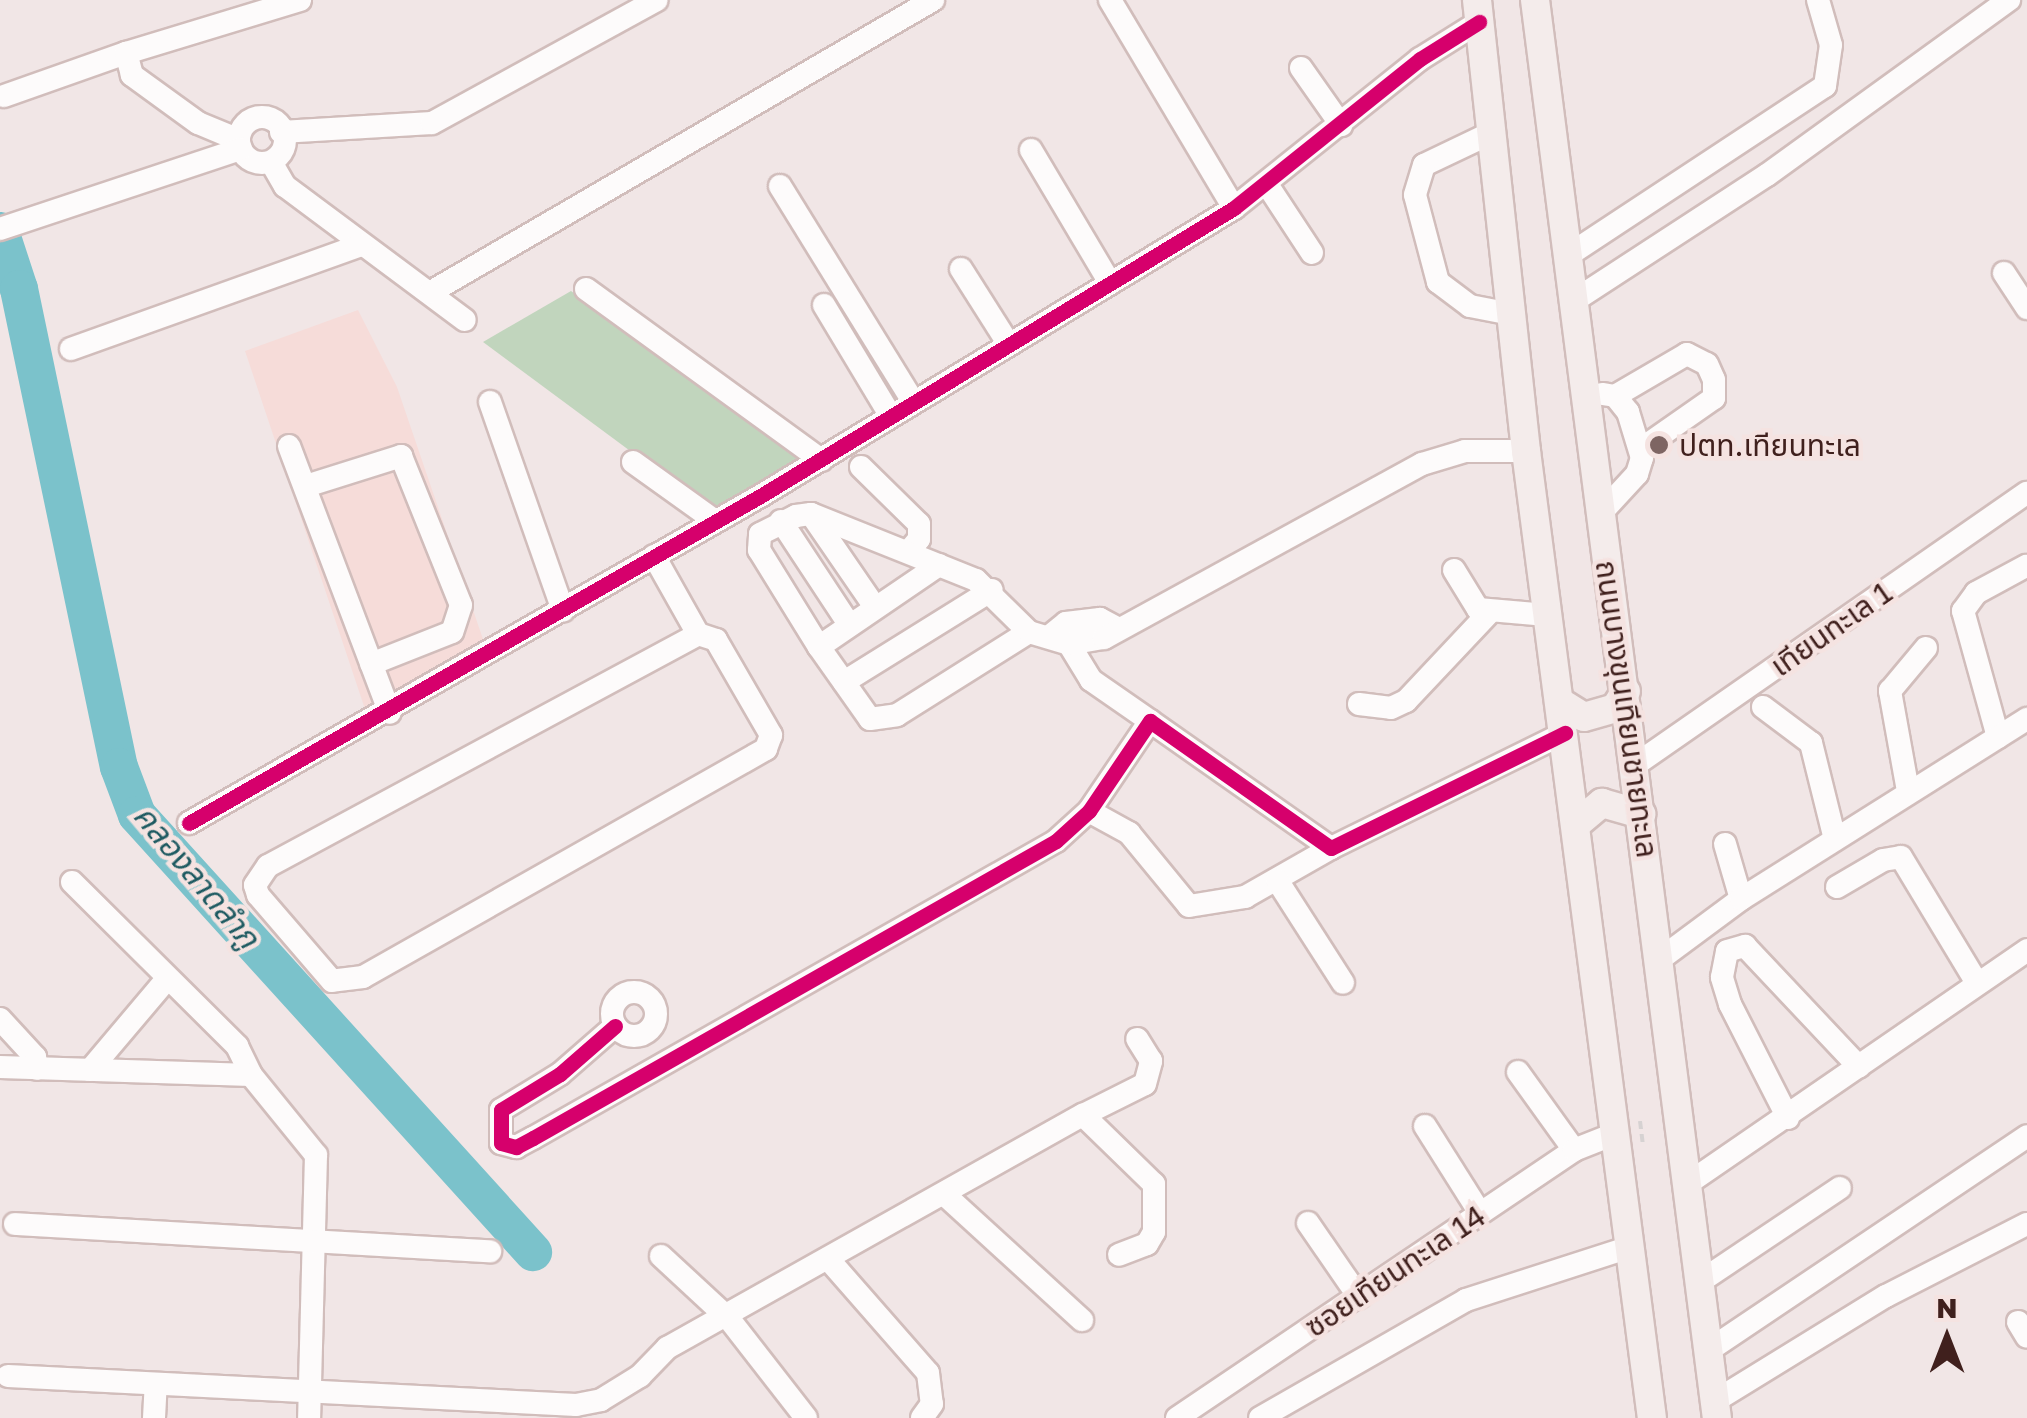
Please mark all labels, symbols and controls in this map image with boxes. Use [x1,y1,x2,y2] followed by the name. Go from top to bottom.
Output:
[1679,427,1861,463] place label: ปตท.เทียนทะเล
[1648,434,1670,456] marker: ปตท.เทียนทะเล
[1588,558,1666,860] street label: ถนนบางขุนเทียนชายทะเล
[1764,574,1898,684] street label: เทียนทะเล 1
[126,797,268,955] water label: คลองลาดลำภู
[1298,1198,1492,1344] street label: ซอยเทียนทะเล 14
[1897,1288,1997,1388] north arrow
[1936,1291,1958,1324] text: N

